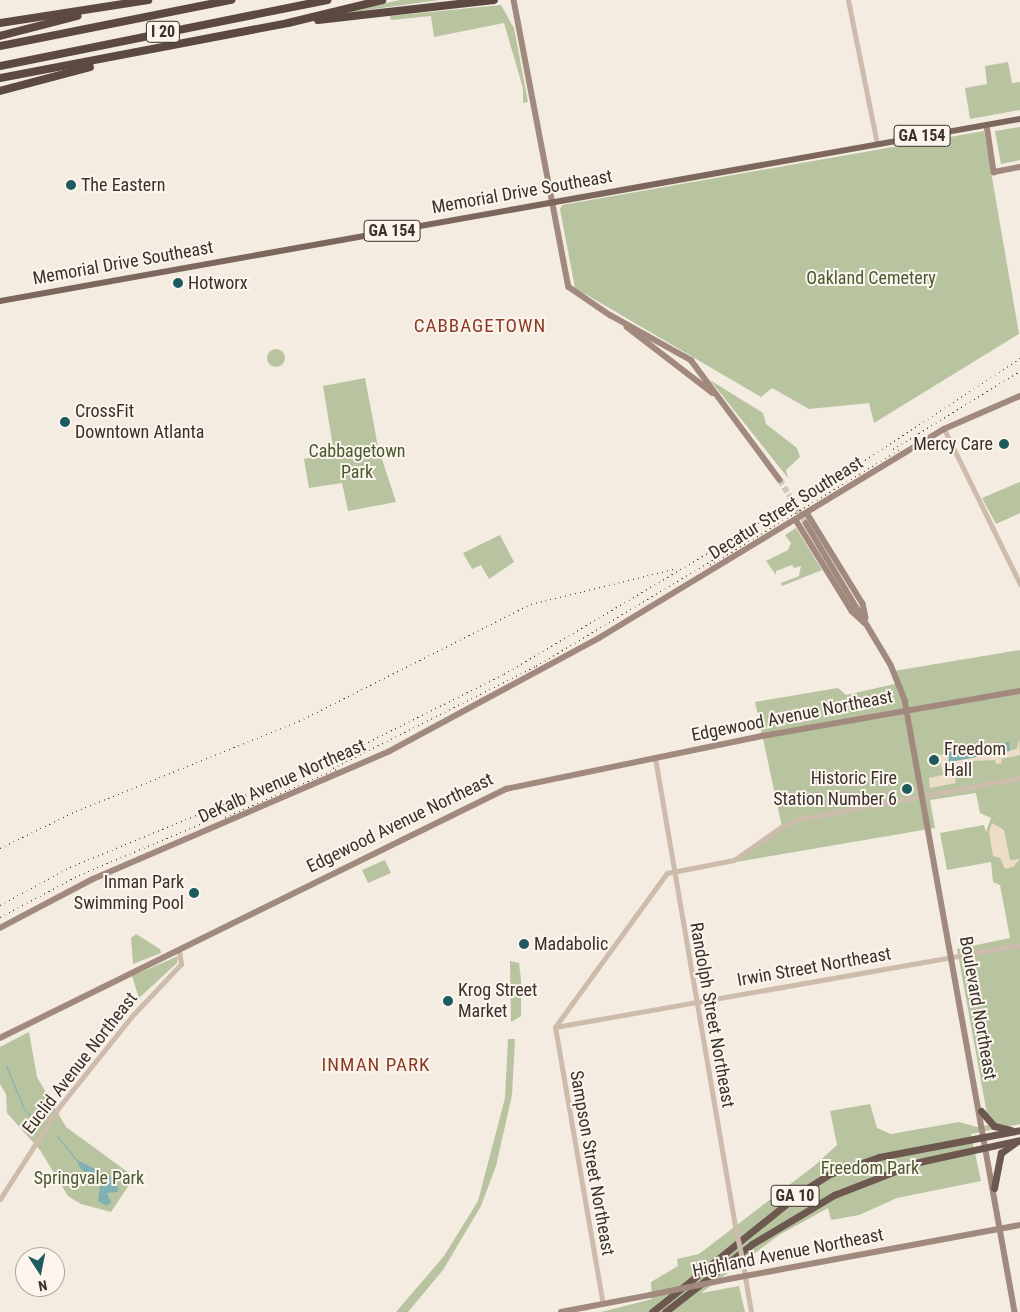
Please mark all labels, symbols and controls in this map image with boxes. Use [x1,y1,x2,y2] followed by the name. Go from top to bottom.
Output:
[146,18,180,46] road number: I 20
[893,122,951,150] road number: GA 154
[430,165,614,219] street label: Memorial Drive Southeast
[81,174,165,196] place label: The Eastern
[65,179,77,191] marker: The Eastern
[363,218,421,245] road number: GA 154
[31,236,215,290] street label: Memorial Drive Southeast
[806,267,936,289] park label: Oakland Cemetery
[188,272,248,294] place label: Hotworx
[172,277,184,289] marker: Hotworx
[412,315,548,337] district label: CABBAGETOWN
[75,401,204,444] place label: CrossFit Downtown Atlanta
[59,416,71,428] marker: CrossFit Downtown Atlanta
[913,433,993,455] place label: Mercy Care
[997,437,1011,451] marker: Mercy Care
[308,441,406,484] park label: Cabbagetown Park
[705,452,867,564] street label: Decatur Street Southeast
[690,686,894,746] street label: Edgewood Avenue Northeast
[195,734,369,828] street label: DeKalb Avenue Northeast
[944,739,1006,782] place label: Freedom Hall
[928,754,940,766] marker: Freedom Hall
[303,768,497,878] street label: Edgewood Avenue Northeast
[773,768,897,811] place label: Historic Fire Station Number 6
[901,783,913,795] marker: Historic Fire Station Number 6
[74,872,184,914] place label: Inman Park Swimming Pool
[188,887,200,899] marker: Inman Park Swimming Pool
[685,921,739,1109] street label: Randolph Street Northeast
[534,933,608,955] place label: Madabolic
[955,935,1001,1081] street label: Boulevard Northeast
[518,938,530,950] marker: Madabolic
[735,943,893,991] street label: Irwin Street Northeast
[458,980,537,1022] place label: Krog Street Market
[18,988,142,1138] street label: Euclid Avenue Northeast
[442,995,454,1007] marker: Krog Street Market
[320,1054,432,1076] district label: INMAN PARK
[565,1069,619,1257] street label: Sampson Street Northeast
[821,1157,919,1179] park label: Freedom Park
[34,1167,144,1189] park label: Springvale Park
[770,1182,820,1210] road number: GA 10
[691,1224,885,1282] street label: Highland Avenue Northeast
[15,1247,65,1297] north arrow
[37,1277,48,1294] text: N

